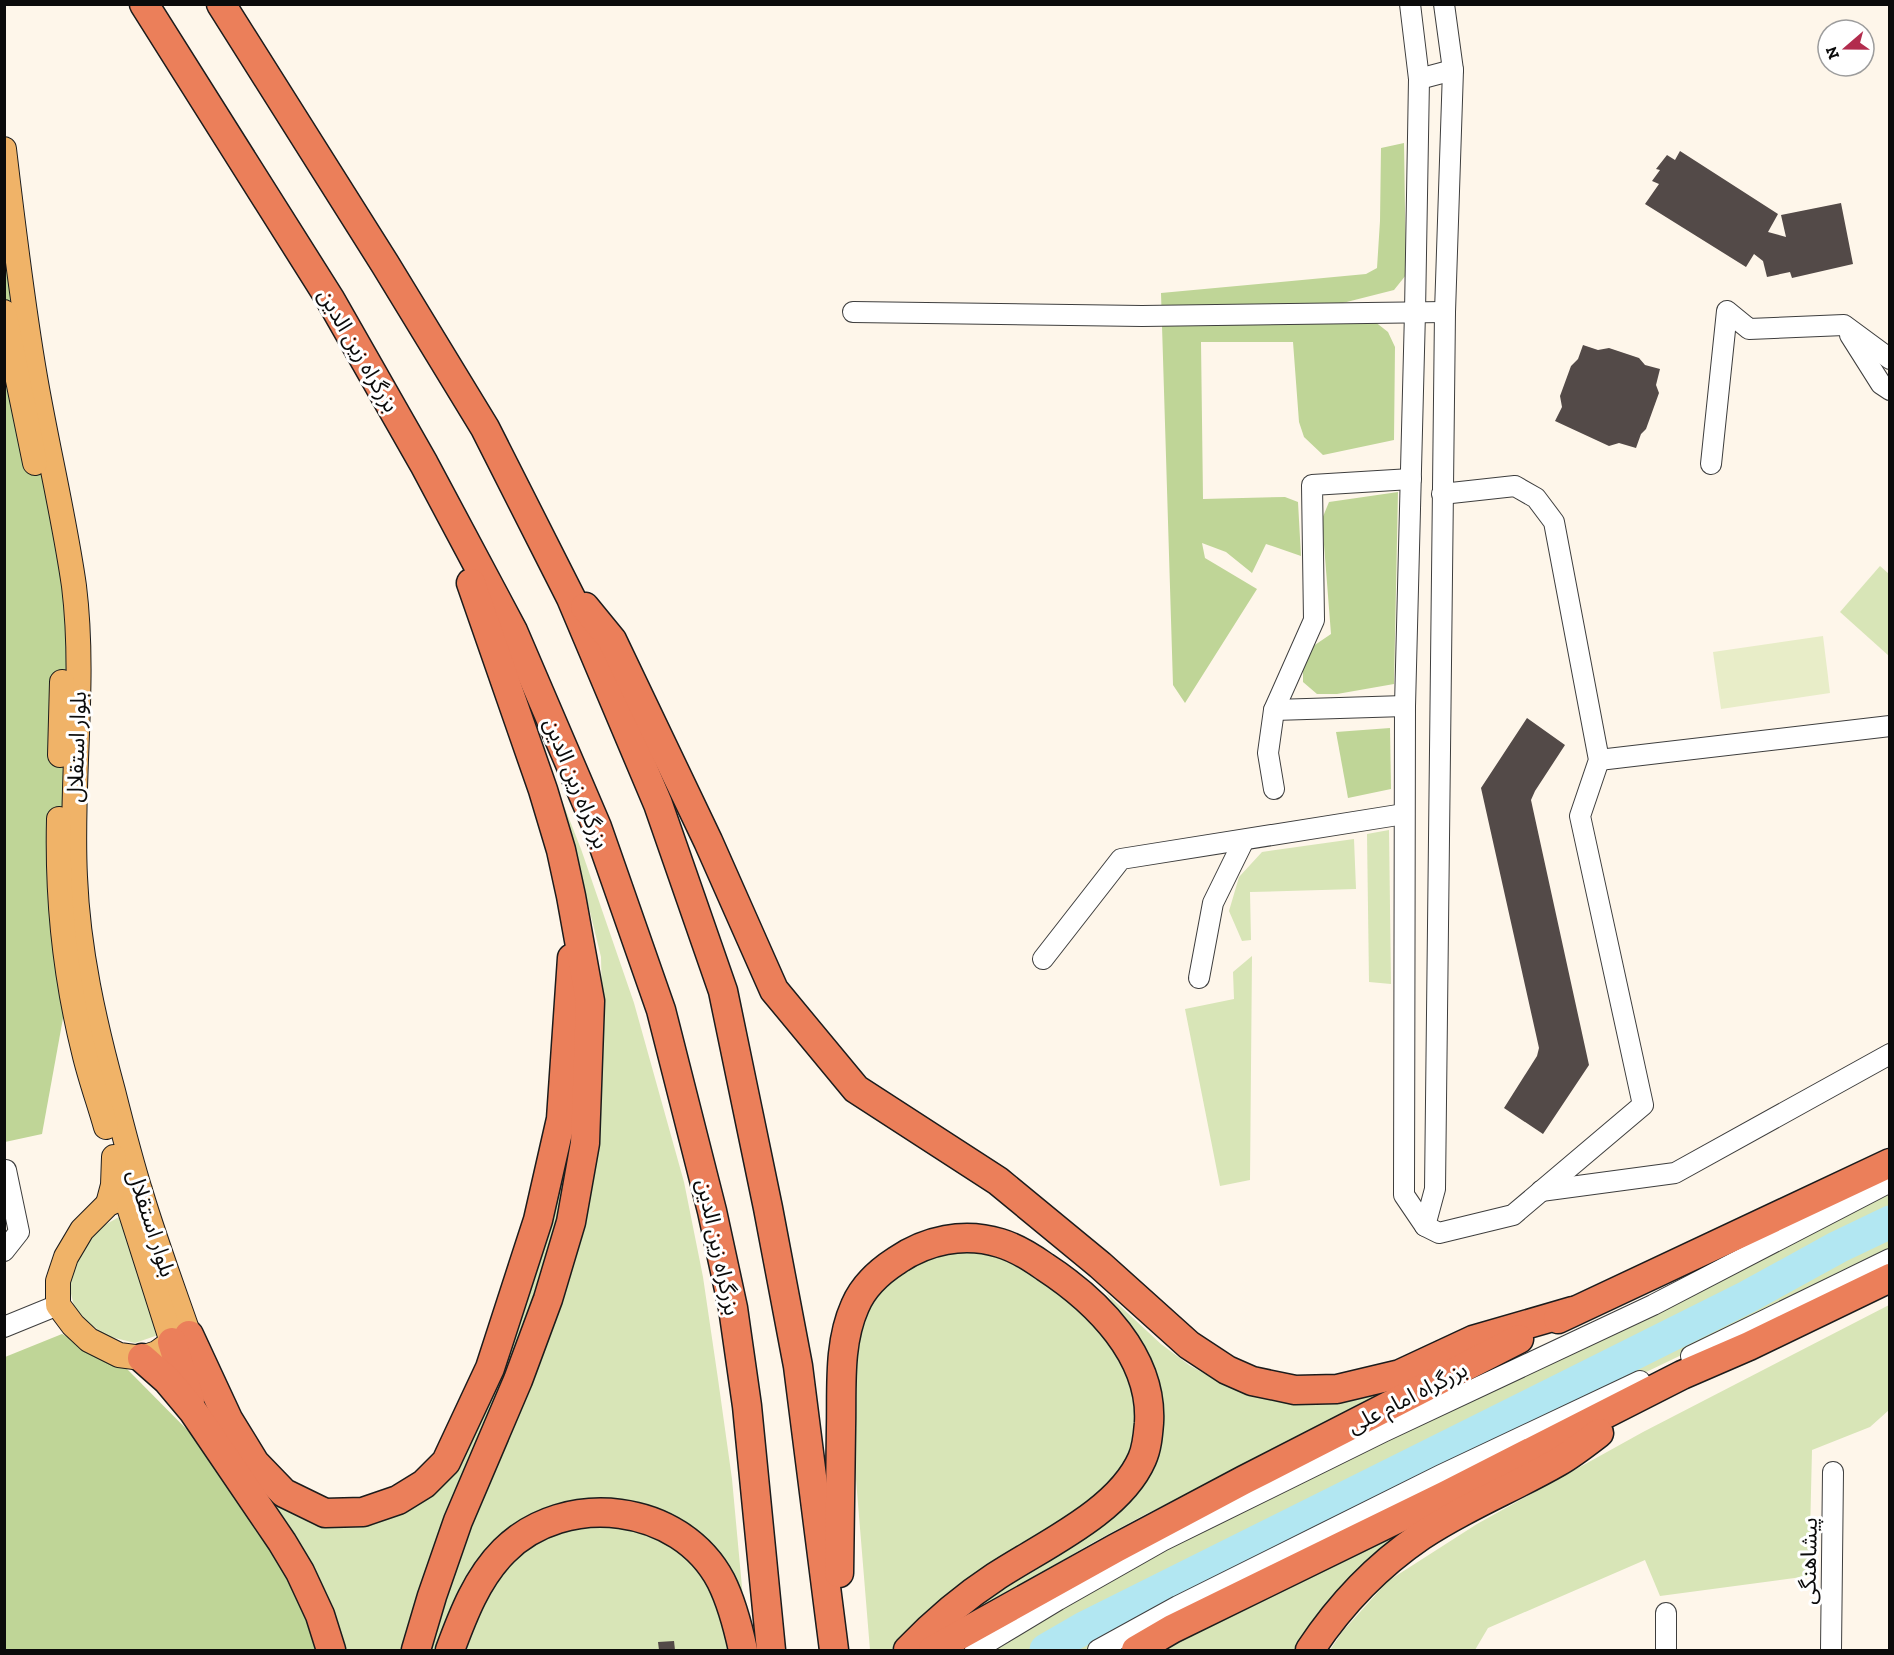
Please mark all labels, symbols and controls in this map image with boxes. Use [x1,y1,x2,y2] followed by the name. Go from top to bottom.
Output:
[1816,18,1876,78] north arrow
[1821,44,1843,62] text: N
[312,284,405,417] street label: بزرگراه زین الدین
[61,691,92,803] street label: بلوار استقلال
[538,714,615,852] street label: بزرگراه زین الدین
[121,1166,182,1280] street label: بلوار استقلال
[691,1177,746,1318] street label: بزرگراه زین الدین
[1343,1356,1473,1442] street label: بزرگراه امام علی
[1794,1517,1824,1605] street label: پیشاهنگی

